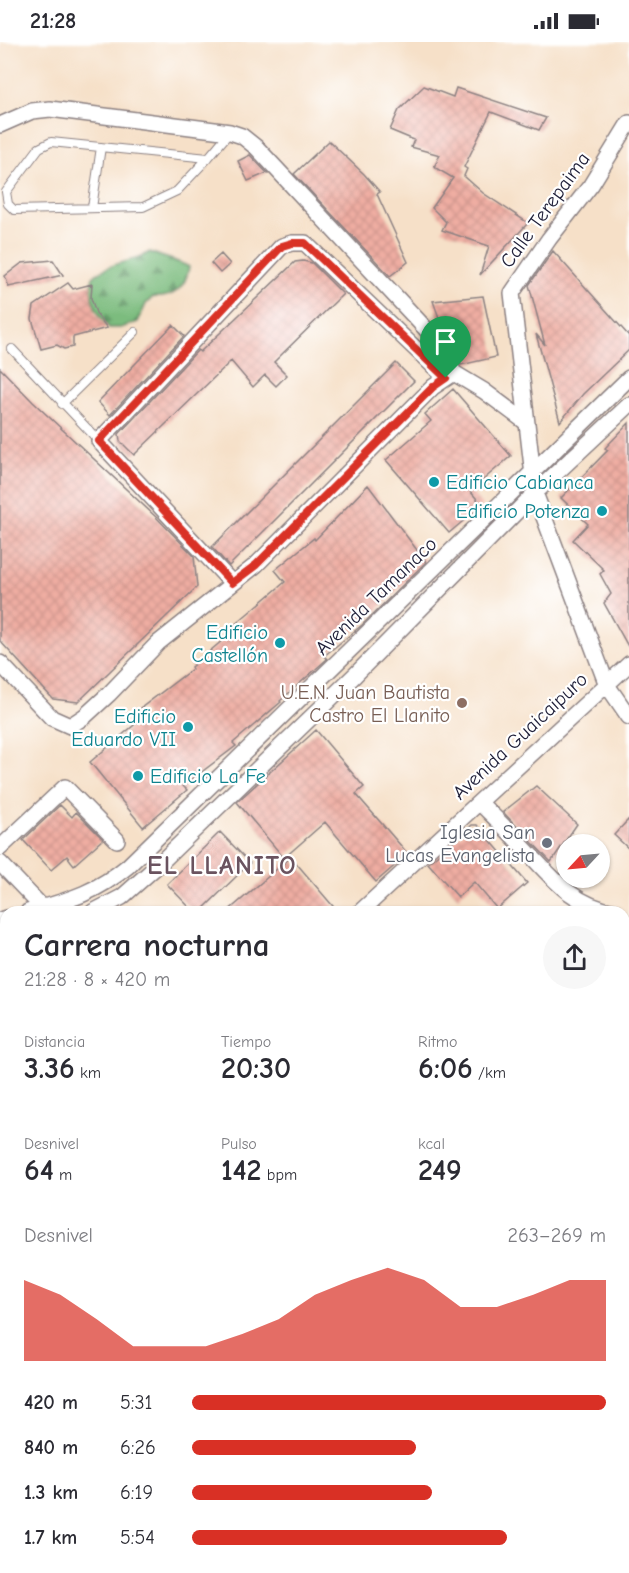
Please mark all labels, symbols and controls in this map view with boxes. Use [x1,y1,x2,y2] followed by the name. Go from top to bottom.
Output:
[30,8,76,34] text: 21:28
[495,148,595,272] street label: Calle Terepaima
[420,316,471,378] pin
[429,325,462,358] icon: arrive
[446,471,594,494] place label: Edificio Cabianca
[427,475,441,489] marker: Edificio Cabianca
[456,500,590,523] place label: Edificio Potenza
[595,504,609,518] marker: Edificio Potenza
[310,532,442,660] street label: Avenida Tamanaco
[192,621,268,667] place label: Edificio Castellón
[273,636,287,650] marker: Edificio Castellón
[448,668,592,804] street label: Avenida Guaicaipuro
[281,681,450,727] place label: U.E.N. Juan Bautista Castro El Llanito
[455,696,469,710] marker: U.E.N. Juan Bautista Castro El Llanito
[71,705,176,751] place label: Edificio Eduardo VII
[181,720,195,734] marker: Edificio Eduardo VII
[150,765,266,788] place label: Edificio La Fe
[131,769,145,783] marker: Edificio La Fe
[385,821,535,867] place label: Iglesia San Lucas Evangelista
[556,834,610,888] north arrow
[556,834,610,888] map controls
[540,836,554,850] marker: Iglesia San Lucas Evangelista
[147,851,297,881] district label: EL LLANITO
[24,926,270,964] text: Carrera nocturna
[543,926,606,989] button: share
[24,968,170,991] text: 21:28 · 8 × 420 m
[24,1033,85,1051] text: Distancia
[221,1033,271,1051] text: Tiempo
[418,1033,457,1051] text: Ritmo
[24,1051,75,1086] text: 3.36
[221,1051,291,1086] text: 20:30
[418,1051,473,1086] text: 6:06
[75,1064,101,1082] text: km
[473,1064,506,1082] text: /km
[24,1135,79,1153] text: Desnivel
[221,1135,257,1153] text: Pulso
[418,1135,445,1153] text: kcal
[24,1153,54,1188] text: 64
[221,1153,262,1188] text: 142
[418,1153,462,1188] text: 249
[54,1166,72,1184] text: m
[262,1166,297,1184] text: bpm
[24,1224,93,1247] text: Desnivel
[507,1224,606,1247] text: 263–269 m
[24,1391,78,1414] text: 420 m
[120,1391,153,1414] text: 5:31
[24,1436,78,1459] text: 840 m
[120,1436,156,1459] text: 6:26
[24,1481,78,1504] text: 1.3 km
[120,1481,153,1504] text: 6:19
[24,1526,77,1549] text: 1.7 km
[120,1526,155,1549] text: 5:54

